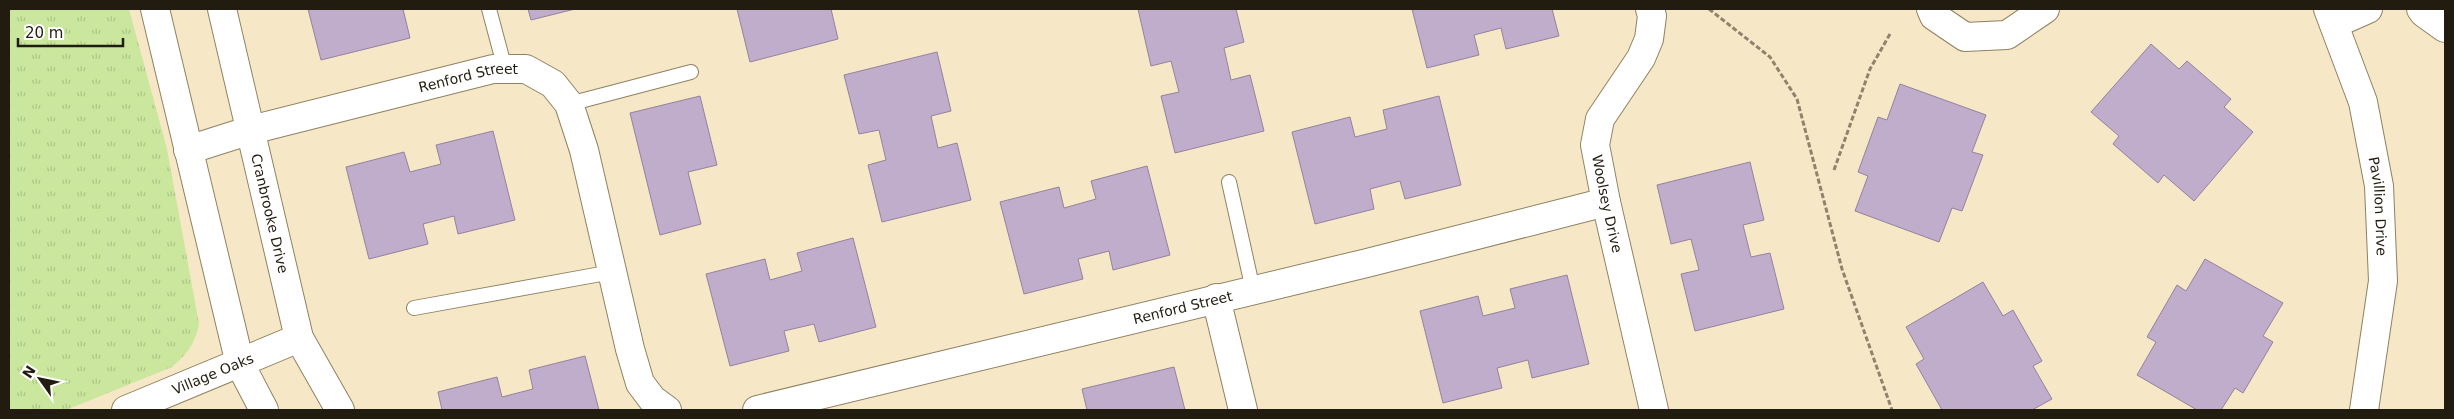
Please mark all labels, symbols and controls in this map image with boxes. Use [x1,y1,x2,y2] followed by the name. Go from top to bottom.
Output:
[18,15,122,47] scale bar
[25,24,63,42] text: 20 m
[417,61,519,95] street label: Renford Street
[248,152,292,275] street label: Cranbrooke Drive
[1589,153,1625,254] street label: Woolsey Drive
[2366,155,2390,256] street label: Pavillion Drive
[1132,288,1235,327] street label: Renford Street
[170,350,256,398] street label: Village Oaks
[15,354,65,404] north arrow
[19,363,39,381] text: N

